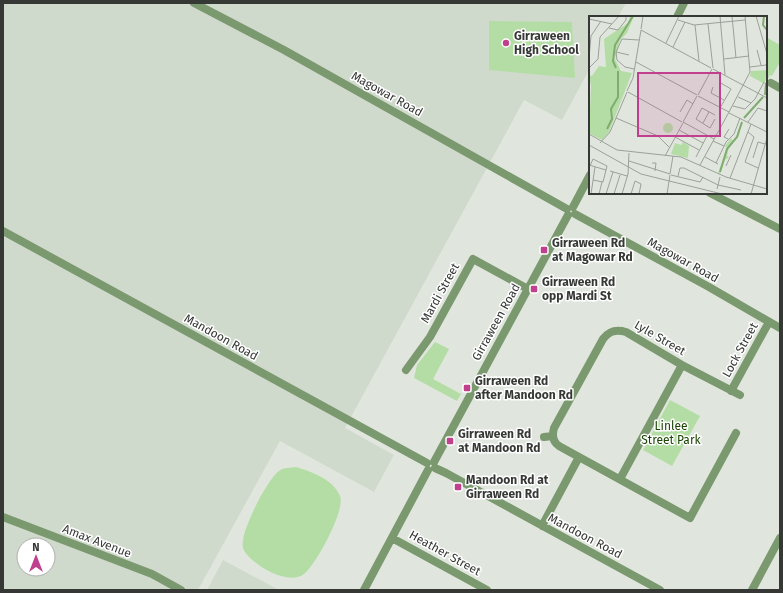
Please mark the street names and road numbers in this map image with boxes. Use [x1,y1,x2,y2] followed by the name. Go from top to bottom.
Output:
[349,69,425,119] street label: Magowar Road
[645,235,721,285] street label: Magowar Road
[418,260,463,325] street label: Mardi Street
[469,281,523,363] street label: Girraween Road
[182,311,260,363] street label: Mandoon Road
[632,318,689,359] street label: Lyle Street
[719,320,761,380] street label: Lock Street
[546,511,624,561] street label: Mandoon Road
[61,521,133,561] street label: Amax Avenue
[407,528,484,579] street label: Heather Street

